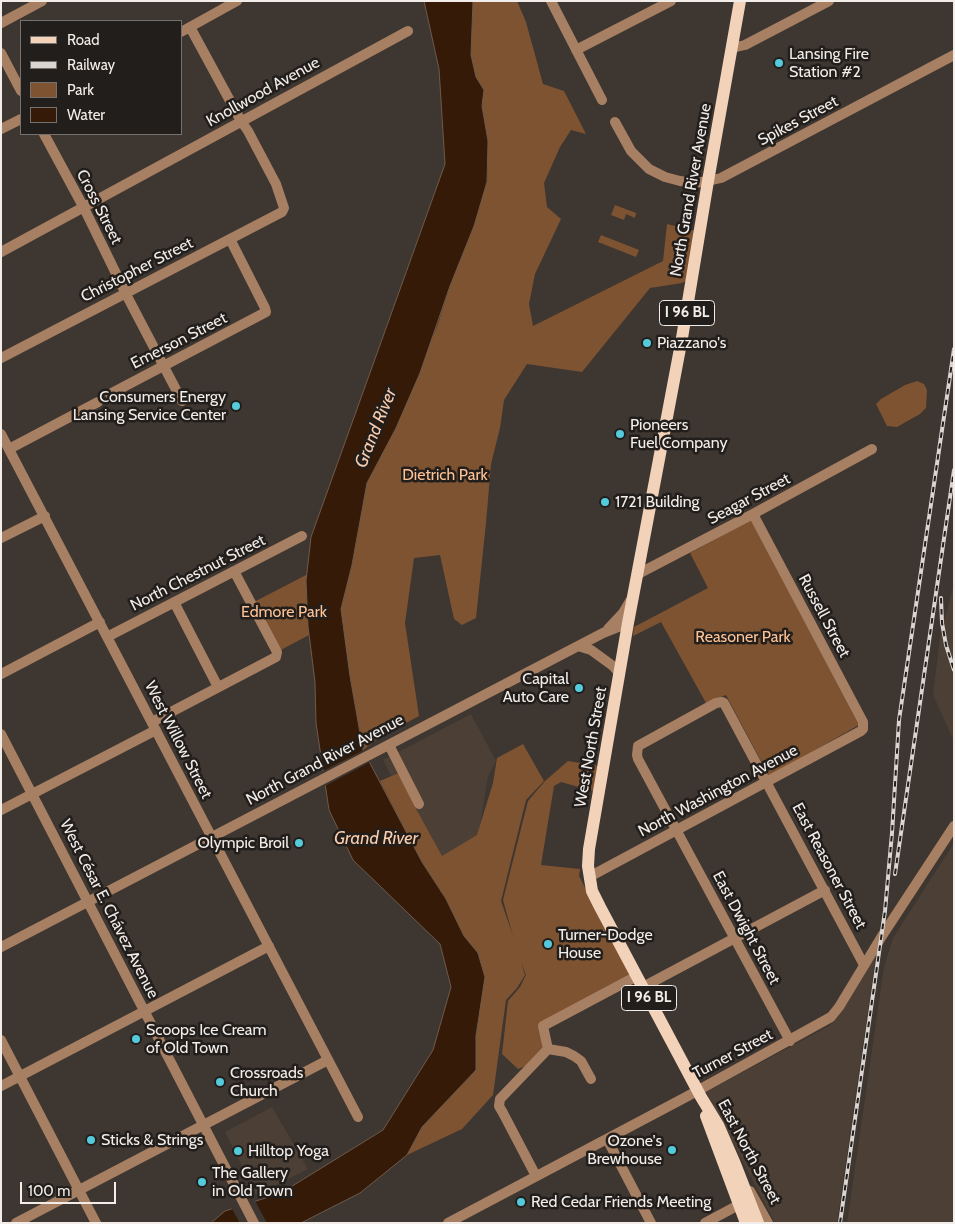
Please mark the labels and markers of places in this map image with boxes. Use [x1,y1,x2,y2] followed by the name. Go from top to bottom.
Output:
[789,44,869,82] place label: Lansing Fire Station #2
[773,57,785,69] marker: Lansing Fire Station #2
[657,333,726,353] place label: Piazzano's
[641,337,653,349] marker: Piazzano's
[73,387,226,425] place label: Consumers Energy Lansing Service Center
[230,400,242,412] marker: Consumers Energy Lansing Service Center
[630,415,728,453] place label: Pioneers Fuel Company
[614,428,626,440] marker: Pioneers Fuel Company
[615,492,700,512] place label: 1721 Building
[599,496,611,508] marker: 1721 Building
[503,669,569,707] place label: Capital Auto Care
[573,682,585,694] marker: Capital Auto Care
[198,833,289,853] place label: Olympic Broil
[293,837,305,849] marker: Olympic Broil
[558,925,653,963] place label: Turner-Dodge House
[542,938,554,950] marker: Turner-Dodge House
[146,1020,267,1058] place label: Scoops Ice Cream of Old Town
[130,1033,142,1045] marker: Scoops Ice Cream of Old Town
[230,1063,303,1101] place label: Crossroads Church
[214,1076,226,1088] marker: Crossroads Church
[101,1130,203,1150] place label: Sticks & Strings
[587,1131,662,1169] place label: Ozone's Brewhouse
[85,1134,97,1146] marker: Sticks & Strings
[248,1141,329,1161] place label: Hilltop Yoga
[666,1144,678,1156] marker: Ozone's Brewhouse
[232,1145,244,1157] marker: Hilltop Yoga
[212,1163,293,1201] place label: The Gallery in Old Town
[196,1176,208,1188] marker: The Gallery in Old Town
[531,1192,711,1212] place label: Red Cedar Friends Meeting
[515,1196,527,1208] marker: Red Cedar Friends Meeting

